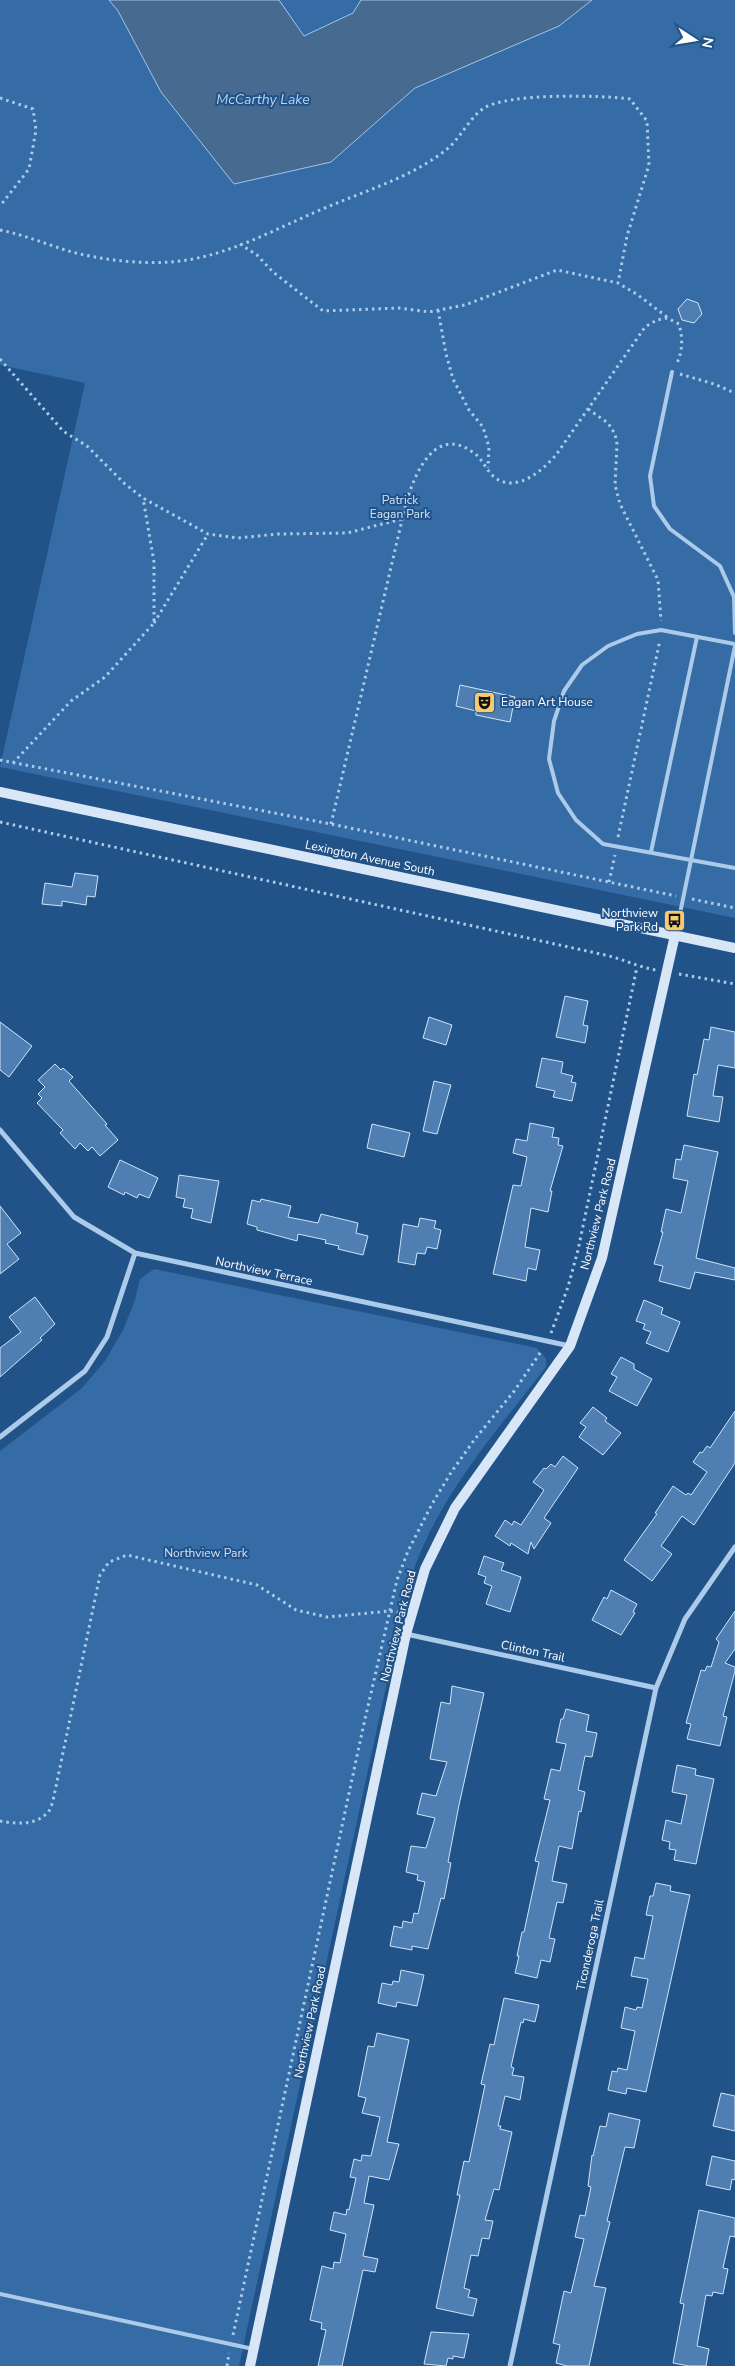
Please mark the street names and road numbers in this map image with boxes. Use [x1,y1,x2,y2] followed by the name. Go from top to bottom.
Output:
[304,836,436,880] street label: Lexington Avenue South
[576,1156,620,1272] street label: Northview Park Road
[214,1253,314,1289] street label: Northview Terrace
[376,1568,420,1684] street label: Northview Park Road
[499,1636,567,1666] street label: Clinton Trail
[573,1897,608,1992] street label: Ticonderoga Trail
[290,1964,330,2080] street label: Northview Park Road

